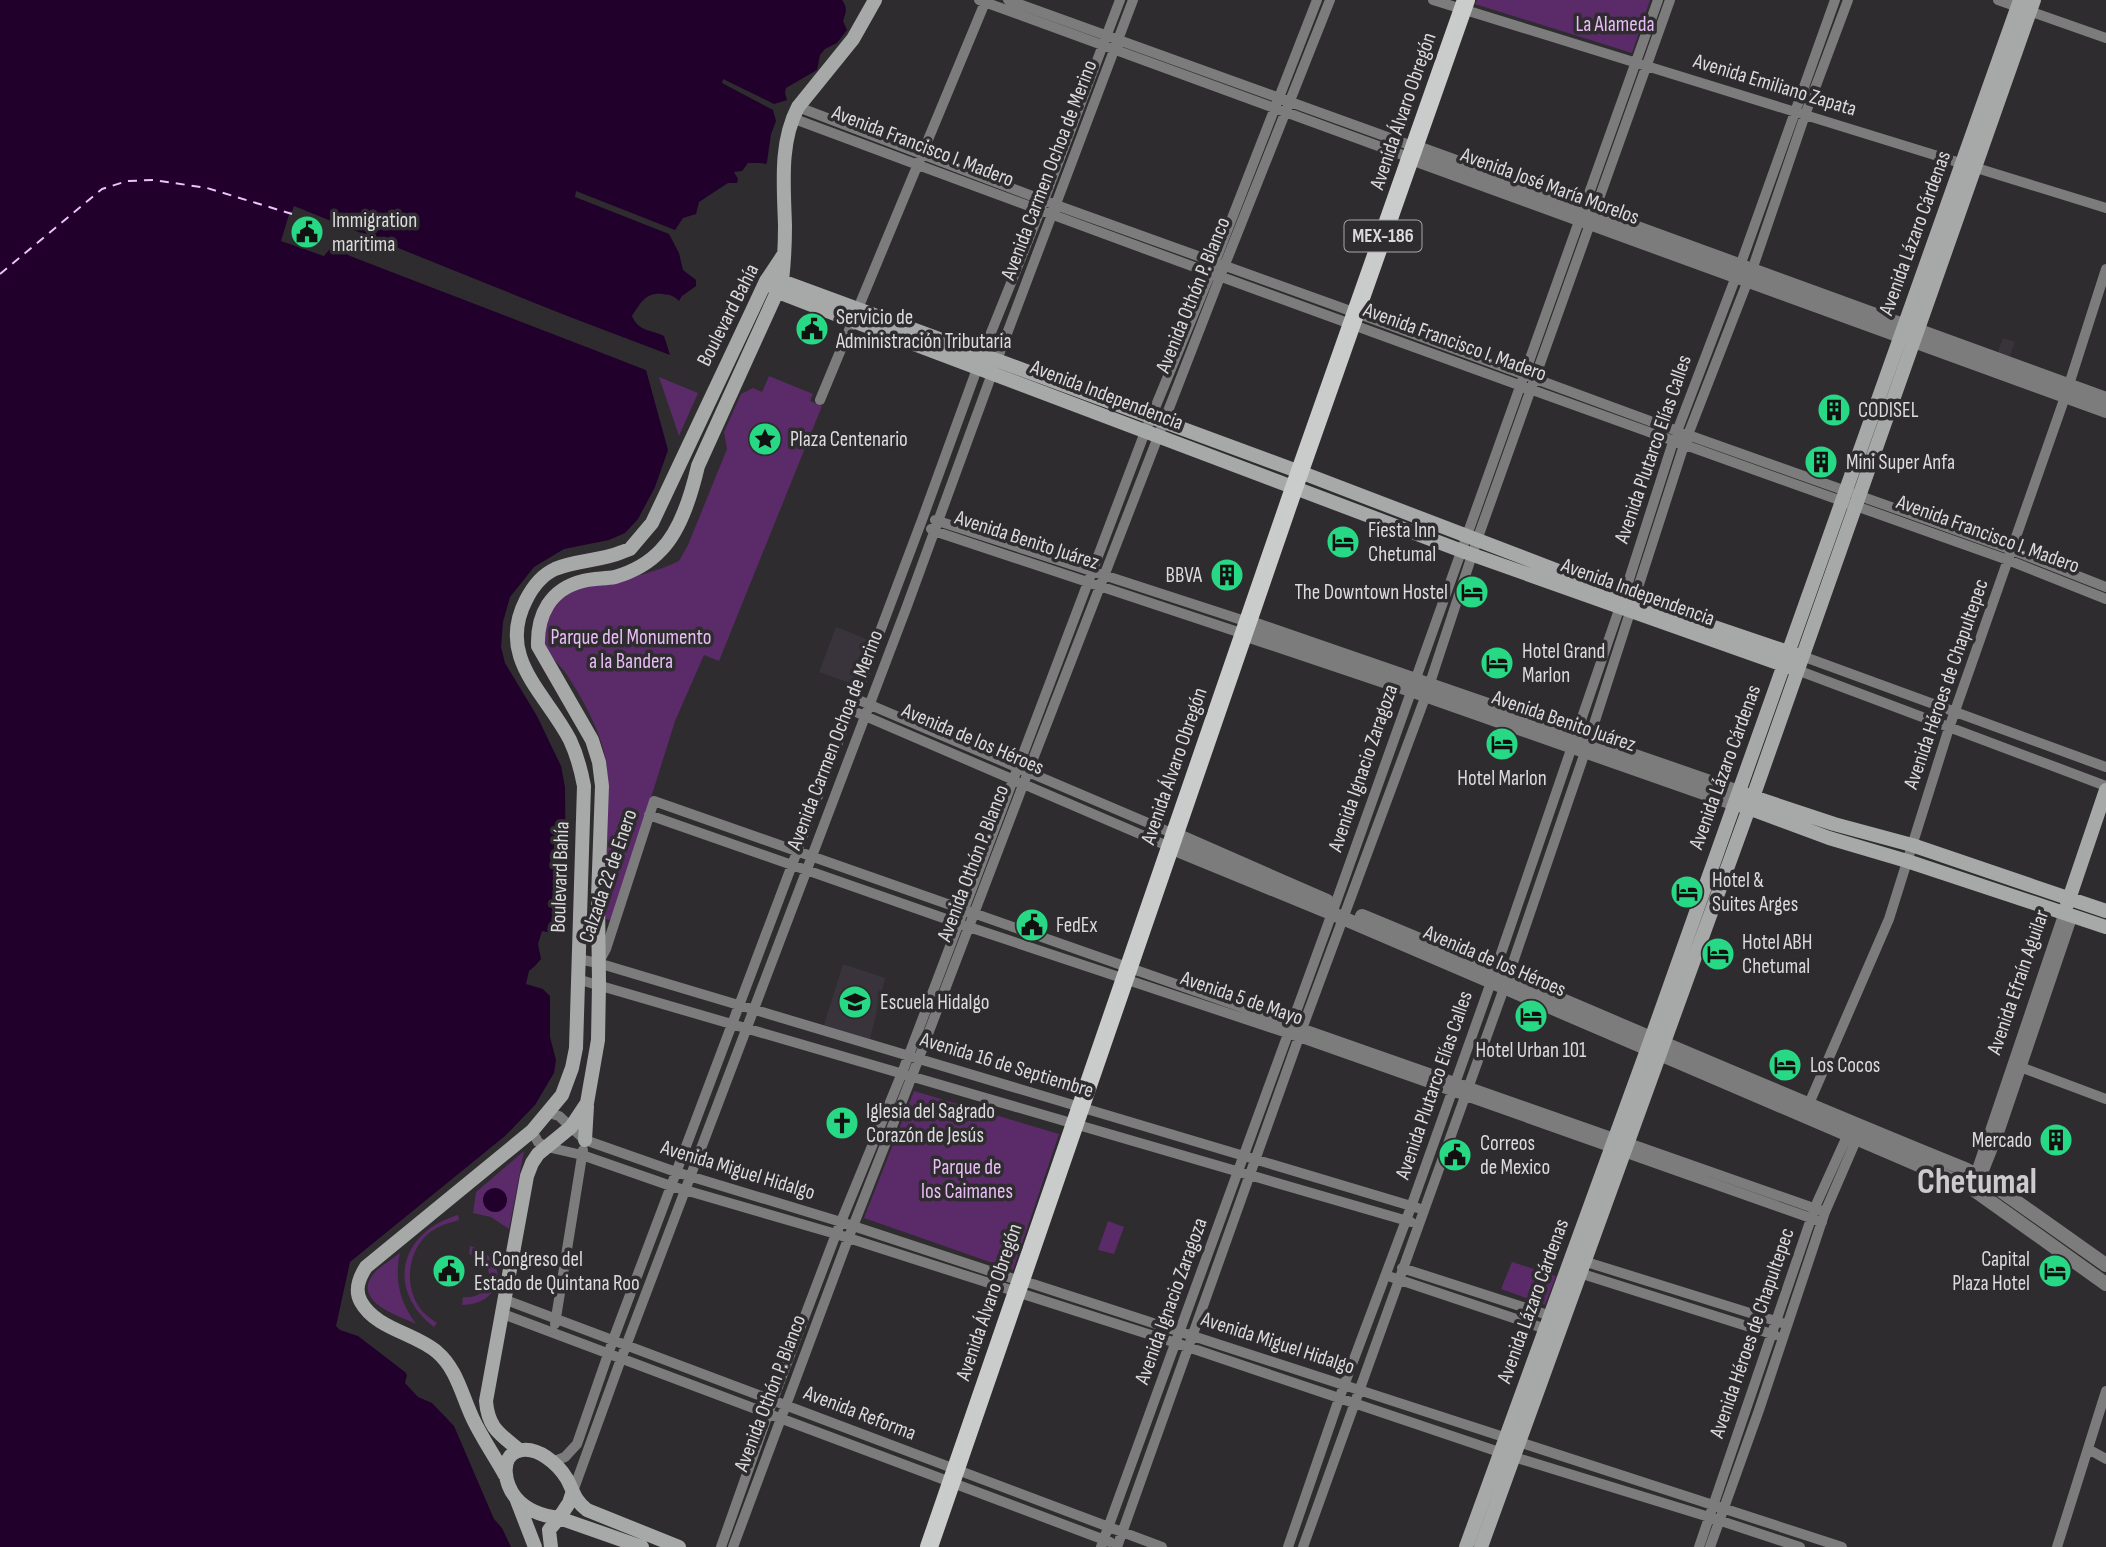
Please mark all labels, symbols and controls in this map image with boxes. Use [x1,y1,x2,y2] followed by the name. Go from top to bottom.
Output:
[1575,12,1655,37] park label: La Alameda
[1364,29,1442,194] street label: Avenida Álvaro Obregón
[1689,48,1860,122] street label: Avenida Emiliano Zapata
[995,57,1102,284] street label: Avenida Carmen Ochoa de Merino
[828,99,1017,192] street label: Avenida Francisco I. Madero
[1456,142,1643,230] street label: Avenida José María Morelos
[1873,148,1956,319] street label: Avenida Lázaro Cárdenas
[332,208,417,257] place label: Immigration maritima
[288,213,326,251] public building icon: Immigration maritima
[1150,214,1236,377] street label: Avenida Othón P. Blanco
[1344,220,1422,252] road number: MEX-186
[692,260,764,370] street label: Boulevard Bahía
[1359,297,1550,387] street label: Avenida Francisco I. Madero
[835,305,1012,354] place label: Servicio de Administración Tributaria
[793,310,831,348] public building icon: Servicio de Administración Tributaria
[1609,352,1697,547] street label: Avenida Plutarco Elías Calles
[1026,354,1187,436] street label: Avenida Independencia
[1815,391,1853,429] building icon: CODISEL
[1858,398,1919,423] place label: CODISEL
[746,420,784,458] place icon: Plaza Centenario
[790,427,908,452] place label: Plaza Centenario
[1802,443,1840,481] building icon: Mini Super Anfa
[1846,450,1955,475] place label: Mini Super Anfa
[1892,489,2083,579] street label: Avenida Francisco I. Madero
[951,505,1103,575] street label: Avenida Benito Juárez
[1368,518,1436,567] place label: Fiesta Inn Chetumal
[1324,523,1362,561] hotel icon: Fiesta Inn Chetumal
[1557,552,1718,631] street label: Avenida Independencia
[1208,556,1246,594] building icon: BBVA
[1166,563,1203,588] place label: BBVA
[1453,573,1491,611] hotel icon: The Downtown Hostel
[1898,576,1994,793] street label: Avenida Héroes de Chapultepec
[1295,580,1448,605] place label: The Downtown Hostel
[550,625,712,674] park label: Parque del Monumento a la Bandera
[781,627,888,854] street label: Avenida Carmen Ochoa de Merino
[1522,639,1605,688] place label: Hotel Grand Marlon
[1478,644,1516,682] hotel icon: Hotel Grand Marlon
[1322,681,1403,856] street label: Avenida Ignacio Zaragoza
[1683,682,1766,853] street label: Avenida Lázaro Cárdenas
[1135,684,1213,849] street label: Avenida Álvaro Obregón
[1488,684,1639,757] street label: Avenida Benito Juárez
[897,697,1048,780] street label: Avenida de los Héroes
[1483,725,1521,763] hotel icon: Hotel Marlon
[1457,766,1547,791] place label: Hotel Marlon
[931,781,1014,946] street label: Avenida Othón P. Blanco
[574,806,642,946] street label: Calzada 22 de Enero
[546,821,574,933] street label: Boulevard Bahía
[1712,868,1798,917] place label: Hotel & Suites Arges
[1668,873,1706,911] hotel icon: Hotel & Suites Arges
[1013,906,1051,944] public building icon: FedEx
[1981,906,2054,1059] street label: Avenida Efraín Aguilar
[1056,913,1098,938] place label: FedEx
[1419,919,1570,1002] street label: Avenida de los Héroes
[1742,930,1812,979] place label: Hotel ABH Chetumal
[1699,935,1737,973] hotel icon: Hotel ABH Chetumal
[1177,965,1306,1031] street label: Avenida 5 de Mayo
[836,983,874,1021] school or university icon: Escuela Hidalgo
[1390,988,1478,1183] street label: Avenida Plutarco Elías Calles
[880,990,989,1015] place label: Escuela Hidalgo
[1512,997,1550,1035] hotel icon: Hotel Urban 101
[916,1026,1097,1103] street label: Avenida 16 de Septiembre
[1476,1038,1587,1063] place label: Hotel Urban 101
[1766,1046,1804,1084] hotel icon: Los Cocos
[1810,1053,1880,1078] place label: Los Cocos
[866,1099,995,1148] place label: Iglesia del Sagrado Corazón de Jesús
[823,1104,861,1142] church icon: Iglesia del Sagrado Corazón de Jesús
[2037,1121,2075,1159] building icon: Mercado
[1972,1128,2032,1153] place label: Mercado
[1480,1131,1550,1180] place label: Correos de Mexico
[657,1134,818,1205] street label: Avenida Miguel Hidalgo
[1436,1136,1474,1174] public building icon: Correos de Mexico
[921,1155,1013,1204] park label: Parque de los Caimanes
[1917,1161,2037,1204] district label: Chetumal
[1129,1214,1213,1388] street label: Avenida Ignacio Zaragoza
[1491,1216,1574,1387] street label: Avenida Lázaro Cárdenas
[950,1220,1028,1385] street label: Avenida Álvaro Obregón
[1704,1225,1800,1442] street label: Avenida Héroes de Chapultepec
[474,1247,640,1296] place label: H. Congreso del Estado de Quintana Roo
[1952,1247,2030,1296] place label: Capital Plaza Hotel
[430,1252,468,1290] public building icon: H. Congreso del Estado de Quintana Roo
[2036,1252,2074,1290] hotel icon: Capital Plaza Hotel
[1197,1306,1358,1380] street label: Avenida Miguel Hidalgo
[728,1311,811,1476] street label: Avenida Othón P. Blanco
[799,1380,920,1446] street label: Avenida Reforma

